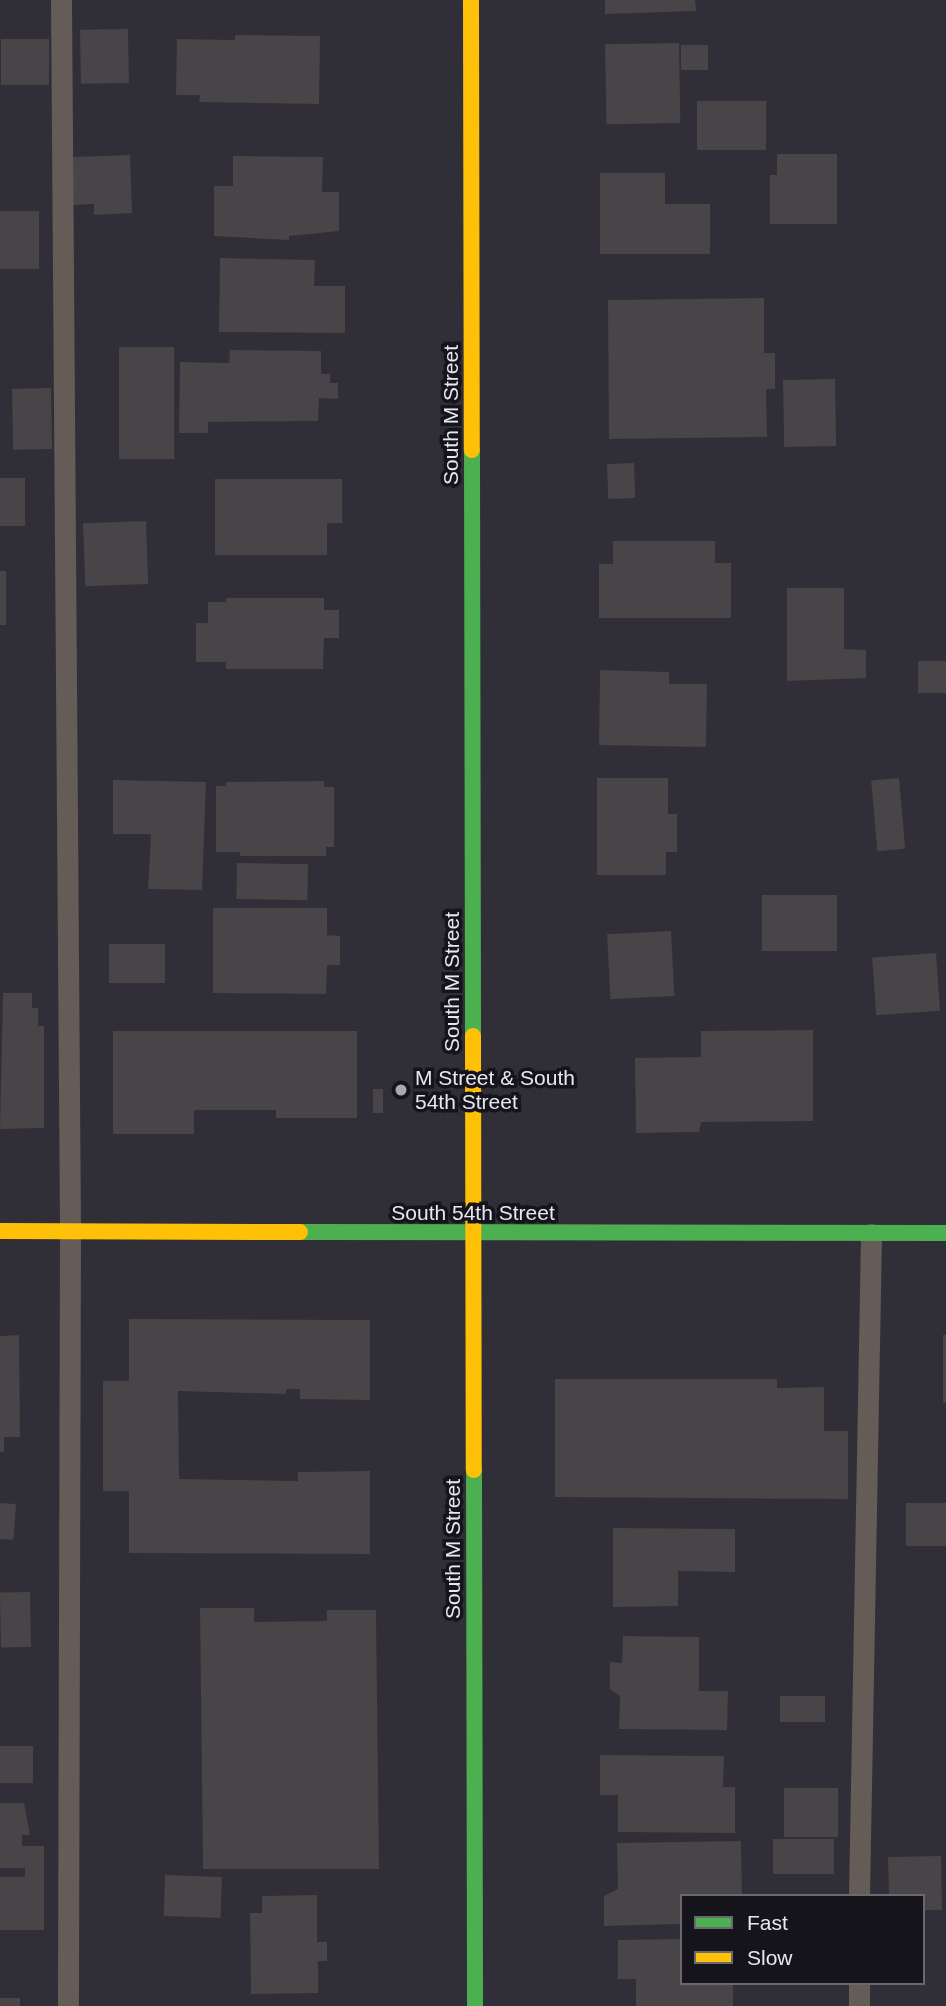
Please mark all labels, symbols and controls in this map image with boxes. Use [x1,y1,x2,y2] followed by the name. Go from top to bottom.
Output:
[438,345,464,485] street label: South M Street
[439,912,465,1052] street label: South M Street
[415,1065,575,1115] place label: M Street & South 54th Street
[393,1082,409,1098] marker: M Street & South 54th Street
[391,1200,555,1226] street label: South 54th Street
[440,1479,466,1619] street label: South M Street
[680,1894,925,1985] legend
[747,1911,788,1934] text: Fast
[747,1946,793,1969] text: Slow

